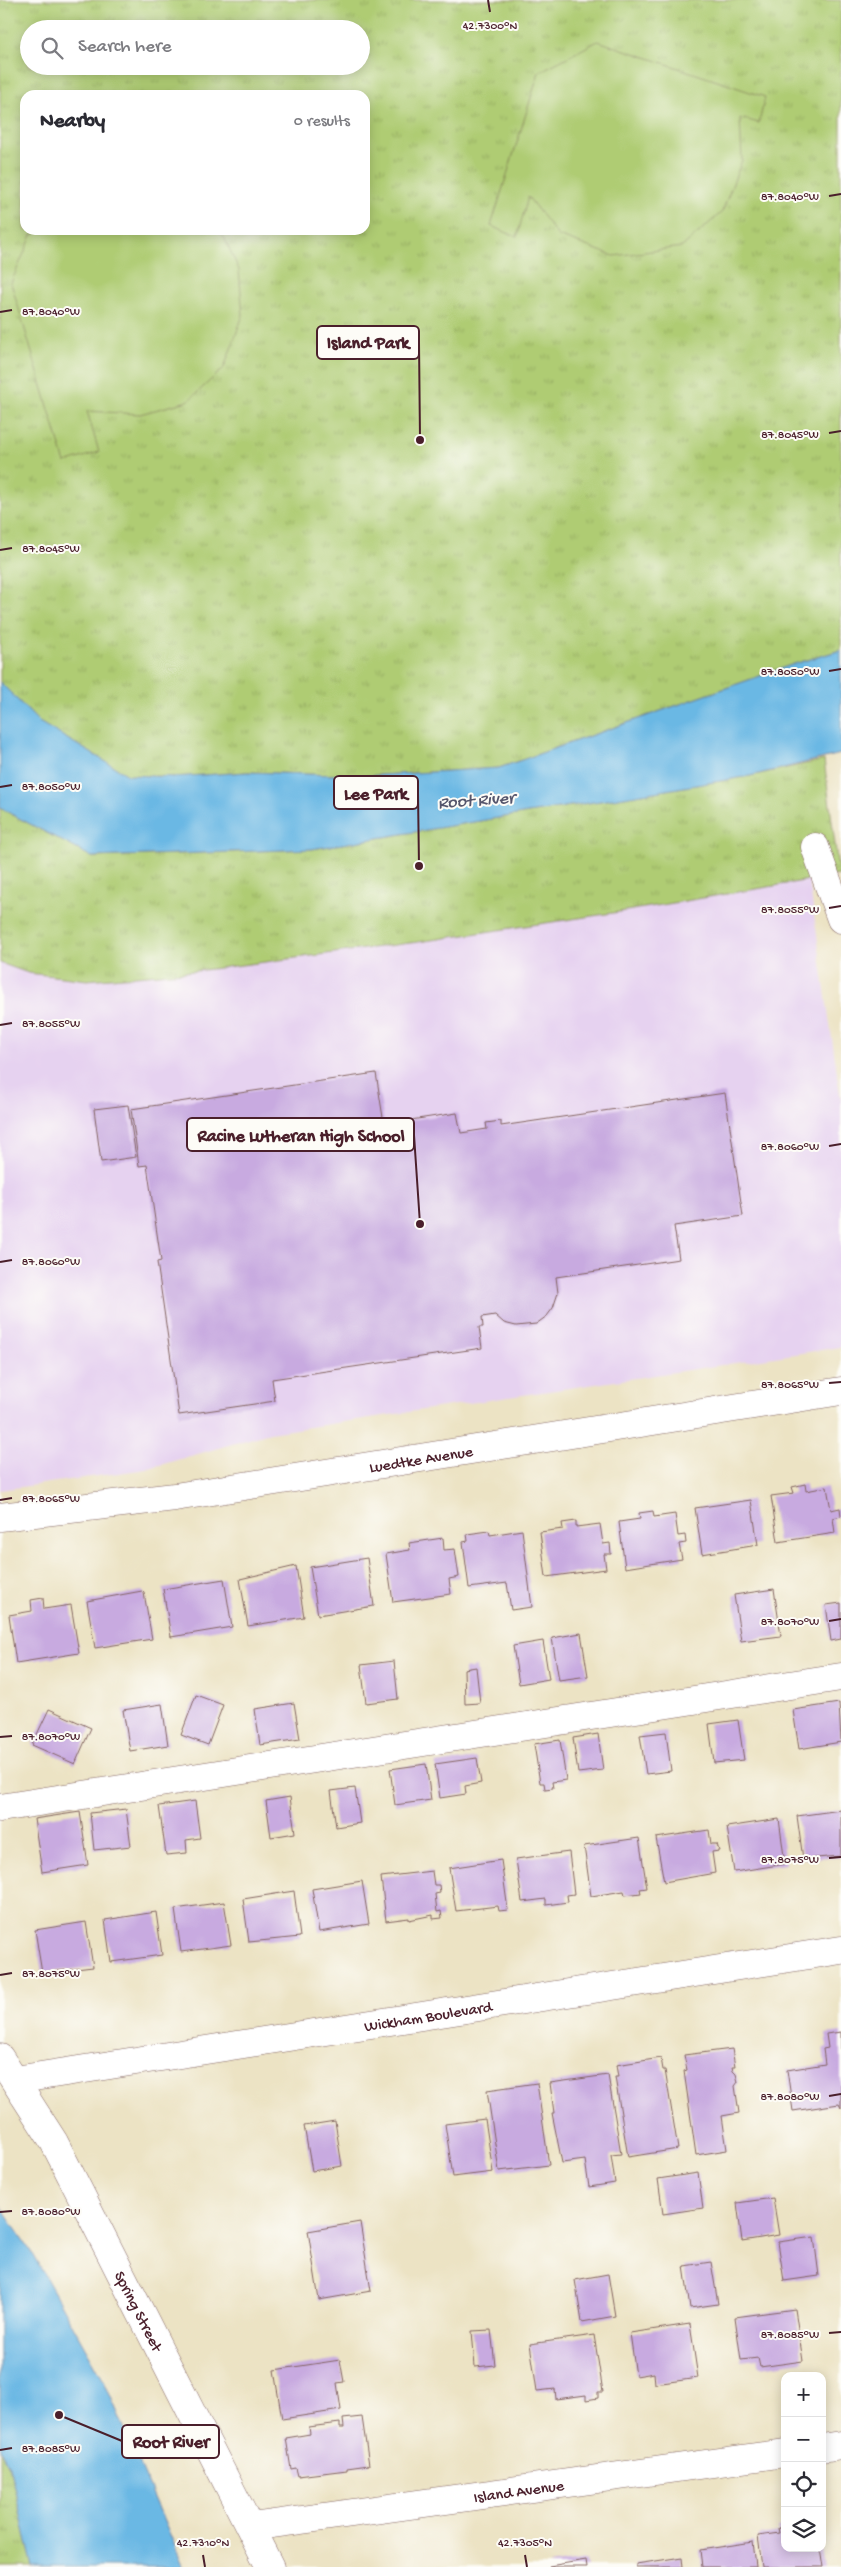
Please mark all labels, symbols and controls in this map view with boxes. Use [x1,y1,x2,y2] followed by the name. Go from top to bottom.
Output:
[20,20,370,75] search box
[463,20,517,34] text: 42.7300°N
[38,34,66,62] icon: search
[78,36,172,59] text: Search here
[40,110,105,135] text: Nearby
[294,113,350,132] text: 0 results
[761,191,819,205] text: 87.8040°W
[22,306,80,320] text: 87.8040°W
[317,326,419,359] callout: Island Park
[327,334,411,355] text: Island Park
[761,429,819,443] text: 87.8045°W
[22,543,80,557] text: 87.8045°W
[761,666,819,680] text: 87.8050°W
[334,776,418,809] callout: Lee Park
[22,781,80,795] text: 87.8050°W
[344,785,410,806] text: Lee Park
[437,788,519,815] water label: Root River
[761,904,819,918] text: 87.8055°W
[22,1018,80,1032] text: 87.8055°W
[187,1118,414,1151] callout: Racine Lutheran High School
[196,1127,405,1148] text: Racine Lutheran High School
[761,1141,819,1155] text: 87.8060°W
[22,1256,80,1270] text: 87.8060°W
[761,1379,819,1393] text: 87.8065°W
[368,1444,475,1479] street label: Luedtke Avenue
[22,1493,80,1507] text: 87.8065°W
[761,1616,819,1630] text: 87.8070°W
[22,1731,80,1745] text: 87.8070°W
[761,1854,819,1868] text: 87.8075°W
[22,1968,80,1982] text: 87.8075°W
[363,1999,495,2038] street label: Wickham Boulevard
[761,2091,819,2105] text: 87.8080°W
[22,2206,80,2220] text: 87.8080°W
[108,2269,166,2357] street label: Spring Street
[761,2329,819,2343] text: 87.8085°W
[781,2372,826,2552] map controls
[781,2372,826,2417] button: +
[781,2417,826,2462] button: −
[122,2425,219,2458] callout: Root River
[132,2433,212,2454] text: Root River
[22,2443,80,2457] text: 87.8085°W
[781,2462,826,2507] button: locate
[473,2478,566,2509] street label: Island Avenue
[781,2507,826,2552] button: layers
[177,2537,230,2551] text: 42.7310°N
[498,2537,552,2551] text: 42.7305°N

